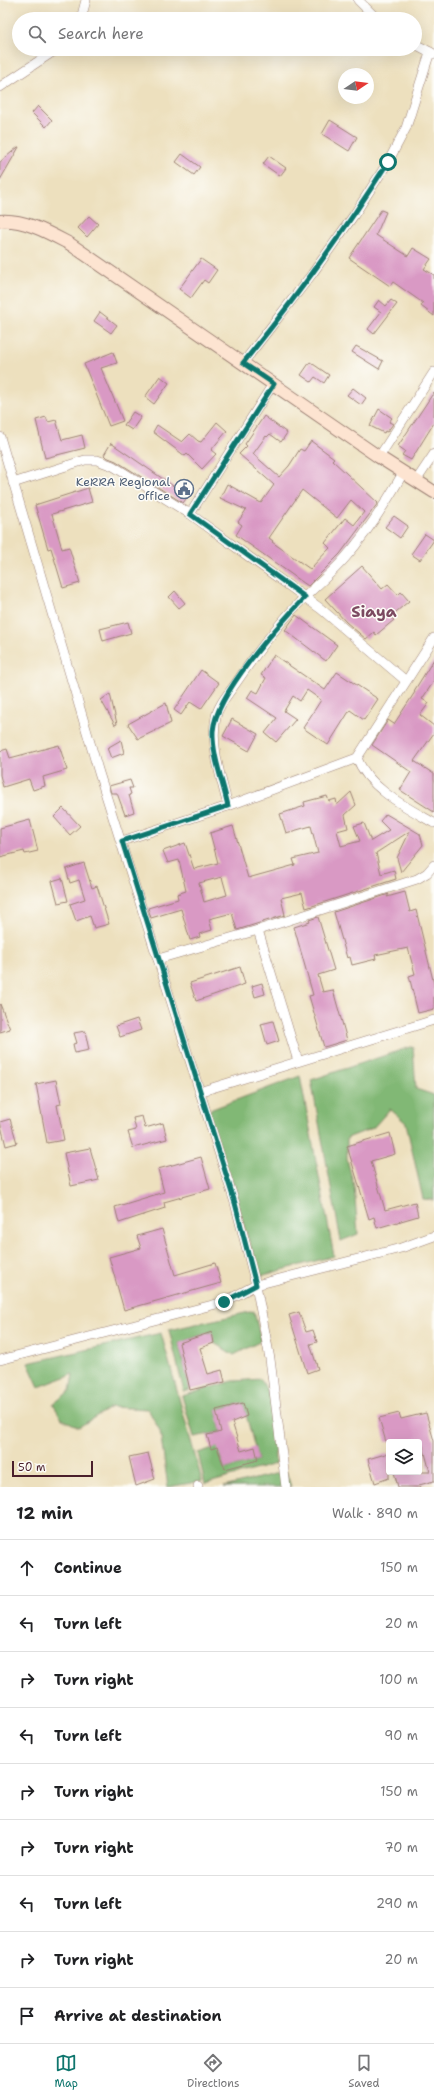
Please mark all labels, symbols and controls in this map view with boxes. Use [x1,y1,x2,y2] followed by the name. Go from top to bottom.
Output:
[12,12,422,56] search box
[26,23,48,45] icon: search
[58,24,144,44] text: Search here
[338,68,374,104] north arrow
[379,153,397,171] route start
[76,474,170,504] place label: KeRRA Regional office
[173,478,195,500] public building icon: KeRRA Regional office
[351,601,397,622] district label: Siaya
[215,1293,233,1311] route end
[386,1439,422,1475] map controls
[386,1439,422,1475] button: layers
[12,1459,93,1478] scale bar
[18,1460,46,1475] text: 50 m
[16,1502,73,1524] text: 12 min
[332,1505,418,1522] text: Walk · 890 m
[16,1557,38,1579] icon: ahead
[54,1558,122,1578] text: Continue
[380,1559,418,1576] text: 150 m
[16,1613,38,1635] icon: left
[54,1614,122,1634] text: Turn left
[385,1615,418,1632] text: 20 m
[16,1669,38,1691] icon: right
[54,1670,134,1690] text: Turn right
[379,1671,418,1688] text: 100 m
[16,1725,38,1747] icon: left
[54,1726,122,1746] text: Turn left
[384,1727,418,1744] text: 90 m
[16,1781,38,1803] icon: right
[54,1782,134,1802] text: Turn right
[380,1783,418,1800] text: 150 m
[16,1837,38,1859] icon: right
[54,1838,134,1858] text: Turn right
[384,1839,418,1856] text: 70 m
[16,1893,38,1915] icon: left
[54,1894,122,1914] text: Turn left
[376,1895,418,1912] text: 290 m
[16,1949,38,1971] icon: right
[54,1950,134,1970] text: Turn right
[385,1951,418,1968] text: 20 m
[16,2005,38,2027] icon: arrive
[54,2006,222,2026] text: Arrive at destination
[54,2052,78,2091] tab: Map
[187,2052,239,2091] tab: Directions
[348,2052,380,2091] tab: Saved

